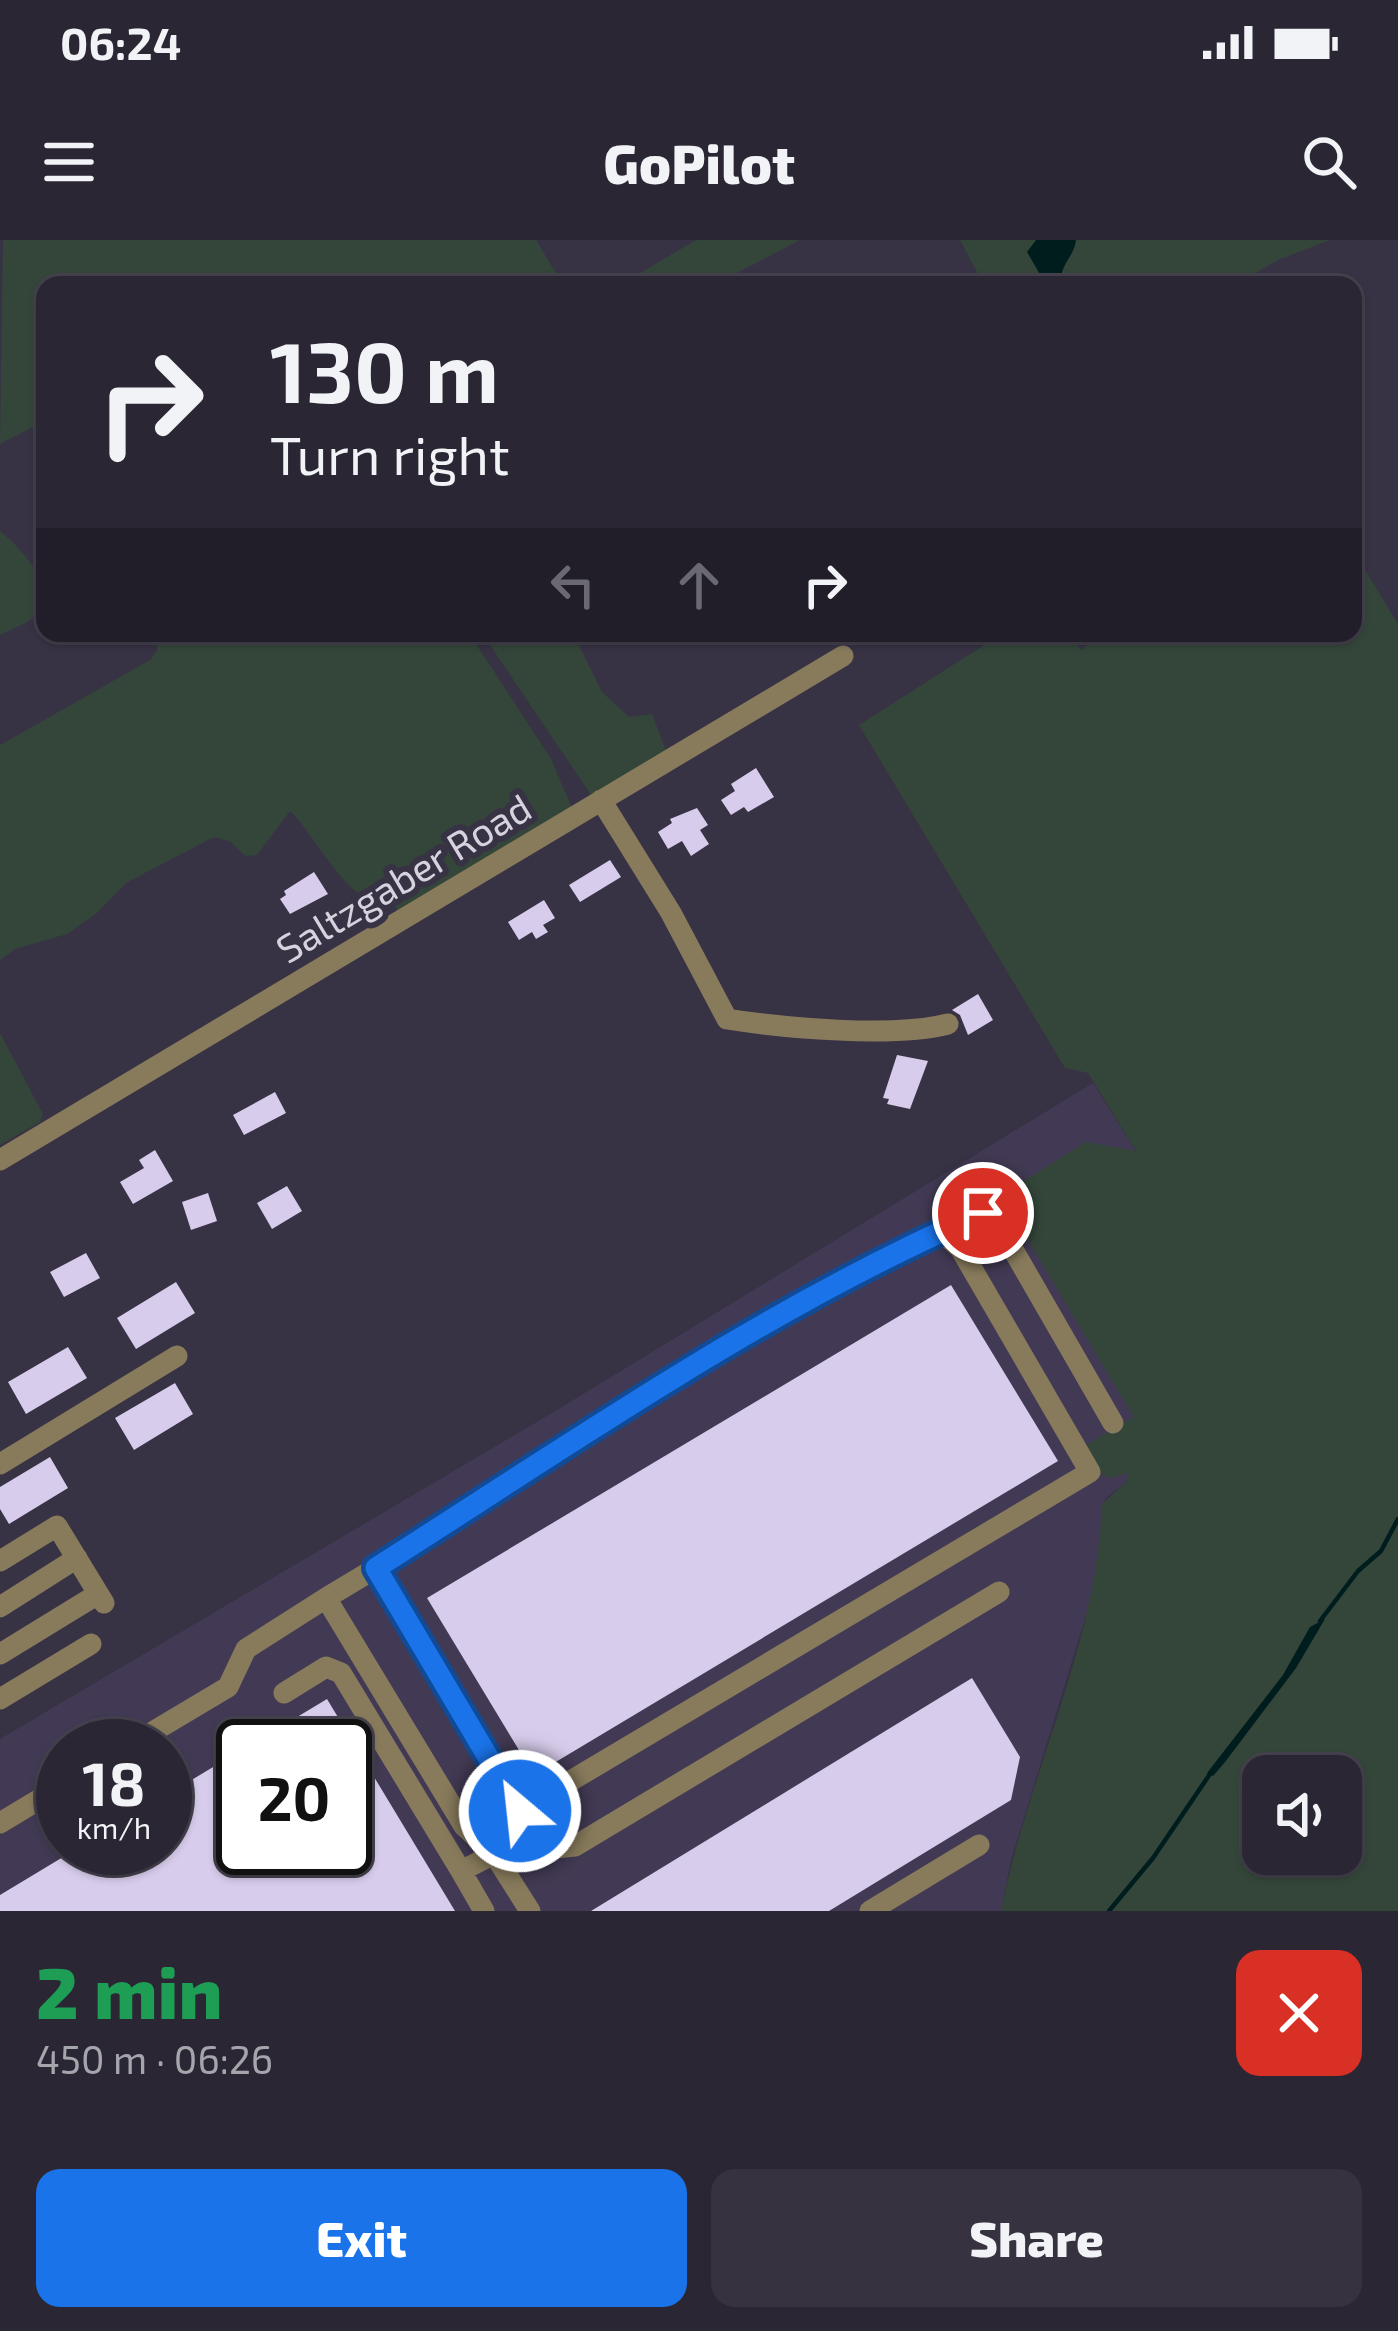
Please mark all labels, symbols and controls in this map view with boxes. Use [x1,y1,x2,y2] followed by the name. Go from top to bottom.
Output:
[60,15,181,69] text: 06:24
[36,129,102,195] icon: menu
[1296,129,1362,195] icon: search
[603,130,795,195] text: GoPilot
[270,319,499,420] text: 130 m
[72,324,228,480] icon: right
[270,421,510,486] text: Turn right
[540,552,606,618] icon: left
[666,552,732,618] icon: ahead
[792,552,858,618] icon: right
[267,782,539,972] street label: Saltzgaber Road
[932,1162,1034,1264] pin
[950,1180,1016,1246] icon: arrive
[216,1719,372,1875] speed limit sign: 20
[82,1746,146,1818] text: 18
[457,1748,583,1874] position arrow
[1242,1755,1362,1875] map controls
[1242,1755,1362,1875] button: sound
[77,1809,151,1845] text: km/h
[36,1947,222,2033] text: 2 min
[1236,1950,1362,2076] button: close
[36,2035,273,2082] text: 450 m · 06:26
[36,2169,687,2307] button: Exit
[711,2169,1362,2307] button: Share

